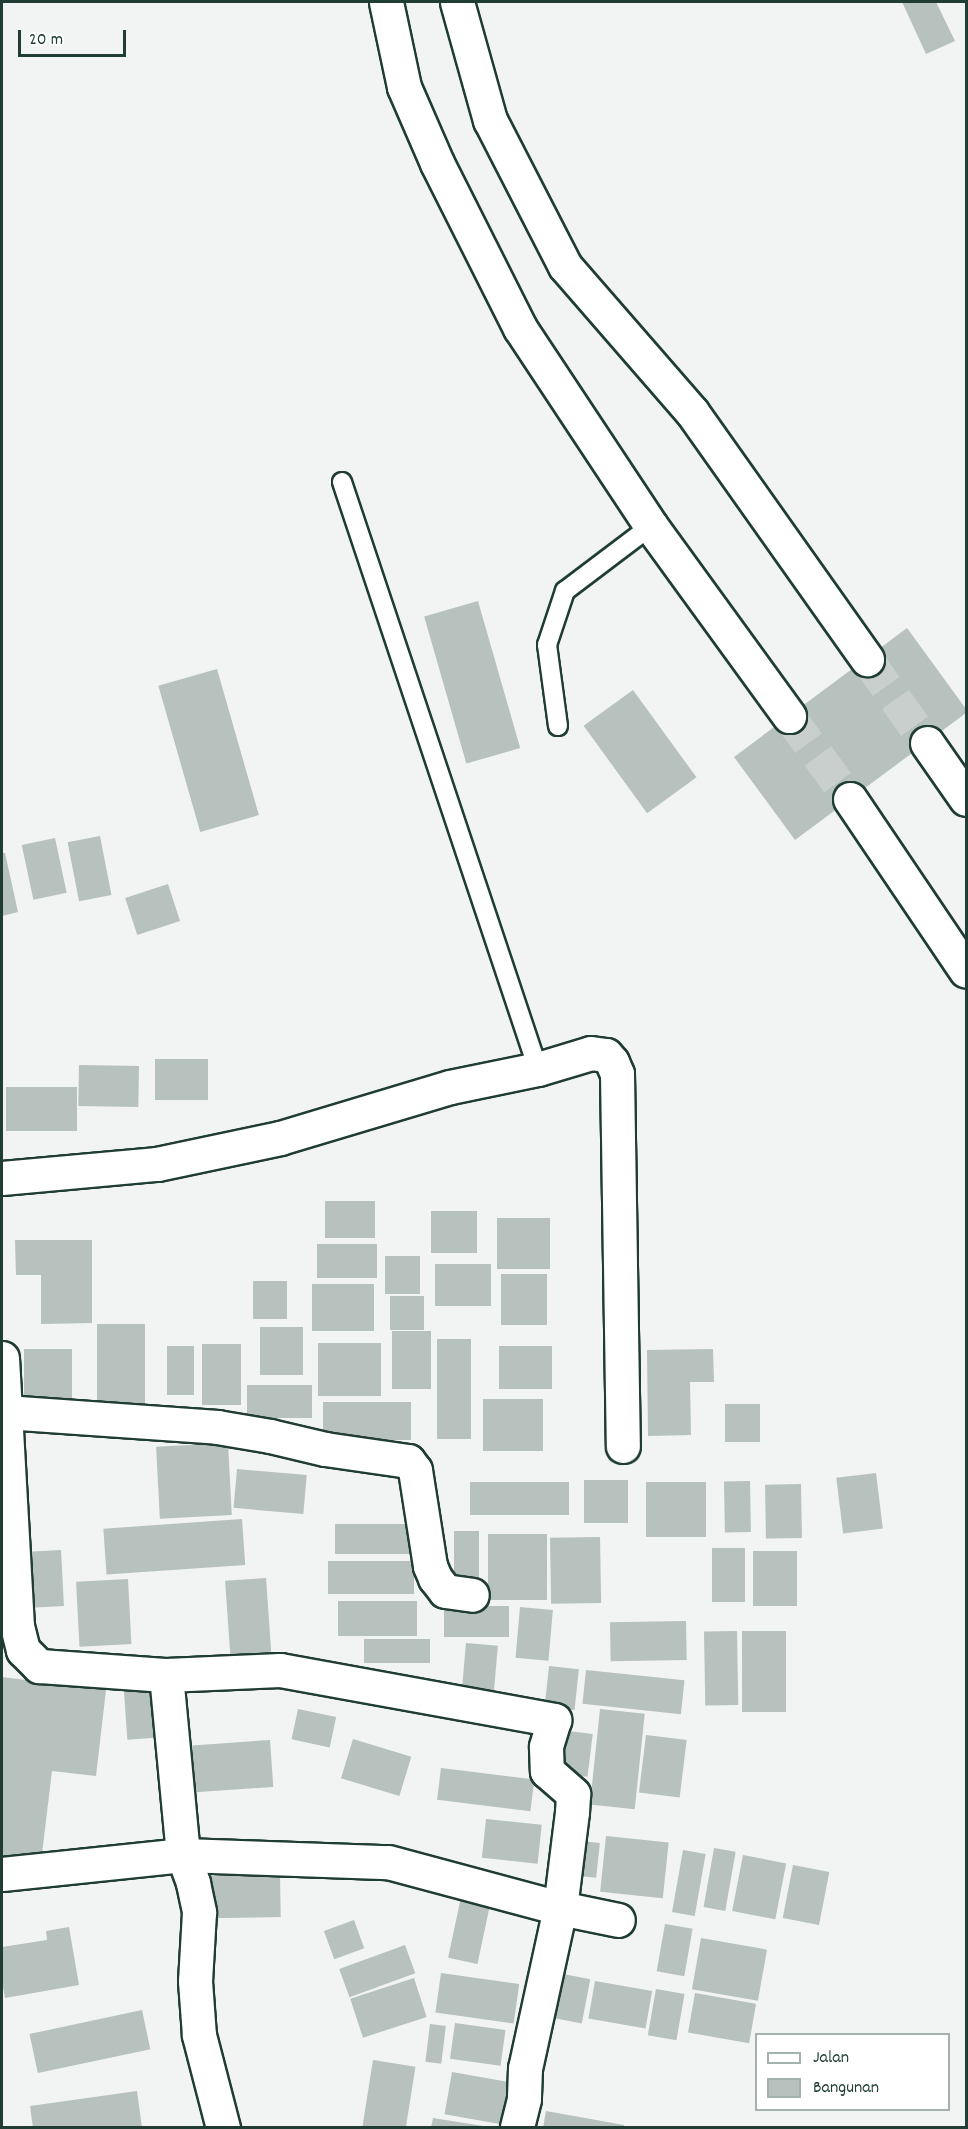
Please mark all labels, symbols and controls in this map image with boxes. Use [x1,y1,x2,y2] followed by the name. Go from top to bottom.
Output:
[21,18,129,56] scale bar
[29,28,63,53] text: 20 m
[755,2033,950,2111] legend
[813,2046,849,2071] text: Jalan
[813,2076,879,2101] text: Bangunan

